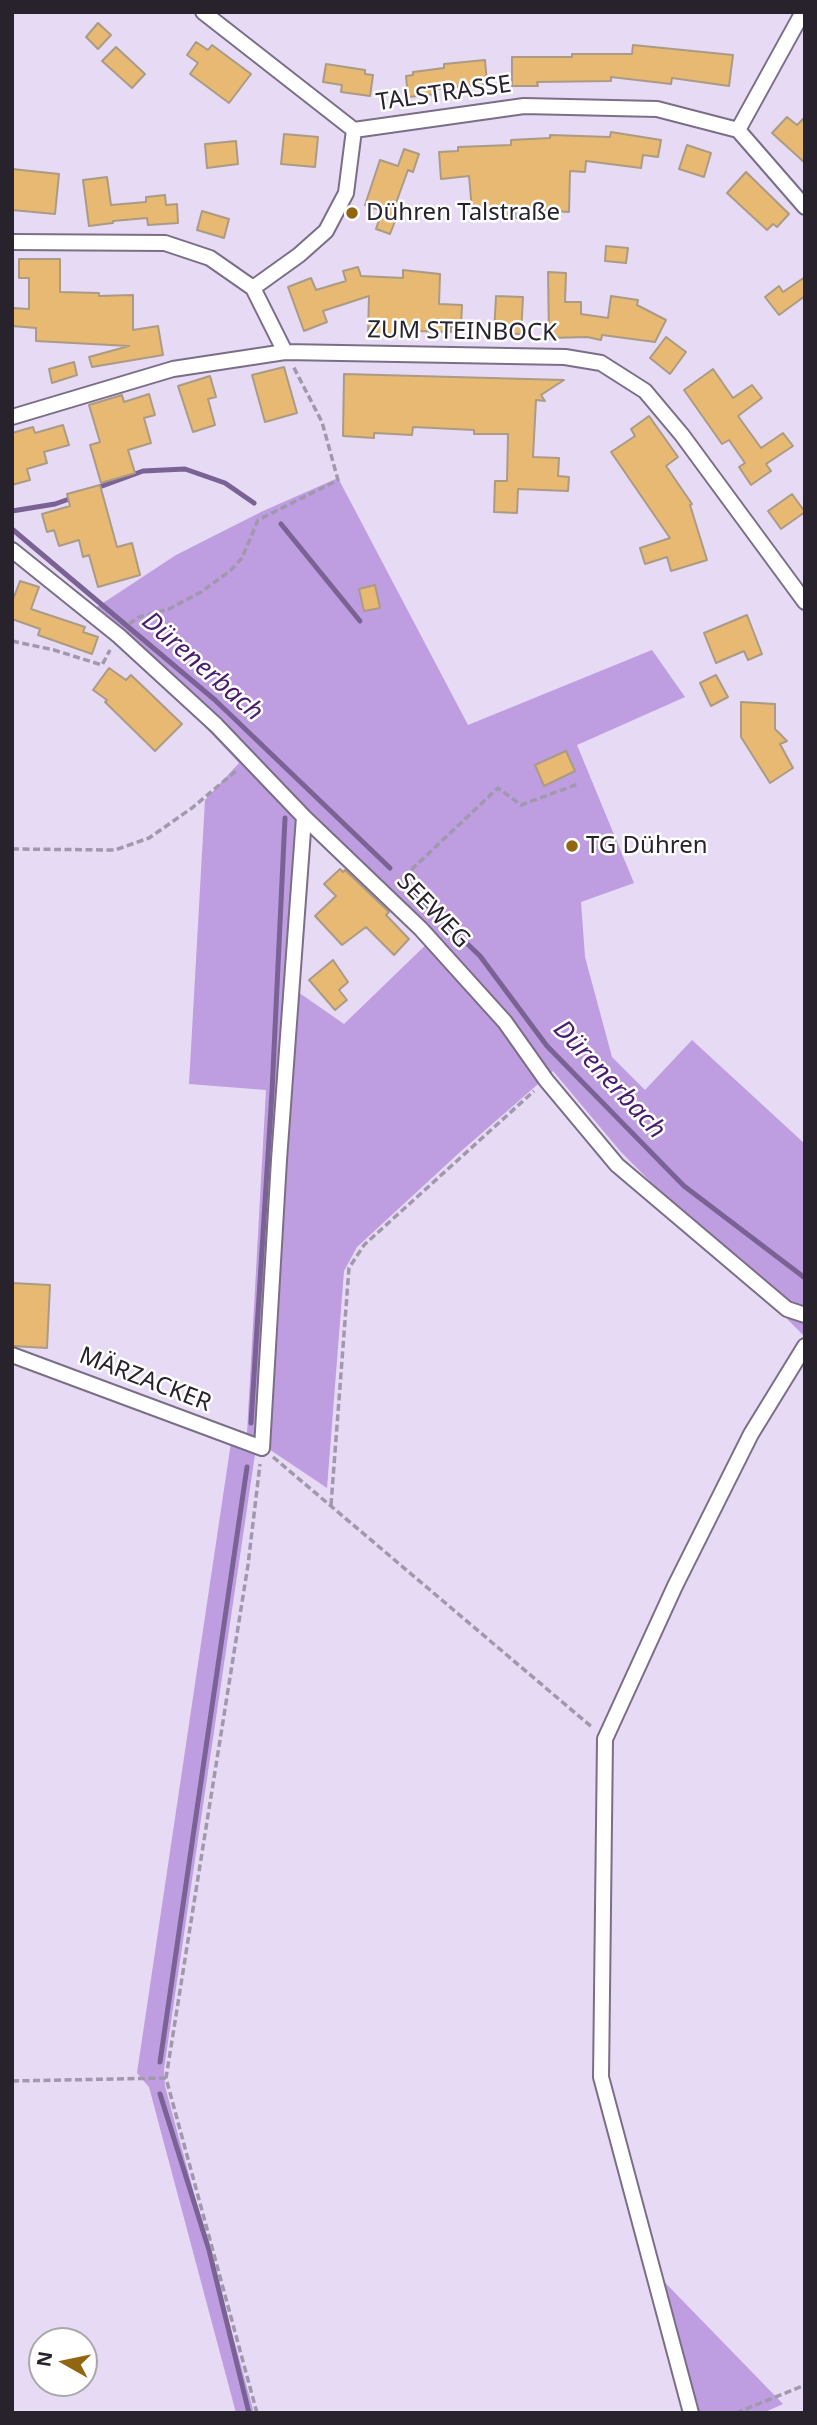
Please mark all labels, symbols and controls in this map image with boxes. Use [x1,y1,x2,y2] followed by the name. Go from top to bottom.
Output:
[375,70,513,118] street label: TALSTRASSE
[366,199,560,227] place label: Dühren Talstraße
[344,205,360,221] marker: Dühren Talstraße
[367,316,557,348] street label: ZUM STEINBOCK
[135,606,269,728] water label: Dürenerbach
[586,832,708,860] place label: TG Dühren
[564,838,580,854] marker: TG Dühren
[390,868,476,954] street label: SEEWEG
[546,1014,672,1146] water label: Dürenerbach
[75,1342,215,1418] street label: MÄRZACKER
[28,2327,98,2397] north arrow
[30,2349,58,2369] text: N

